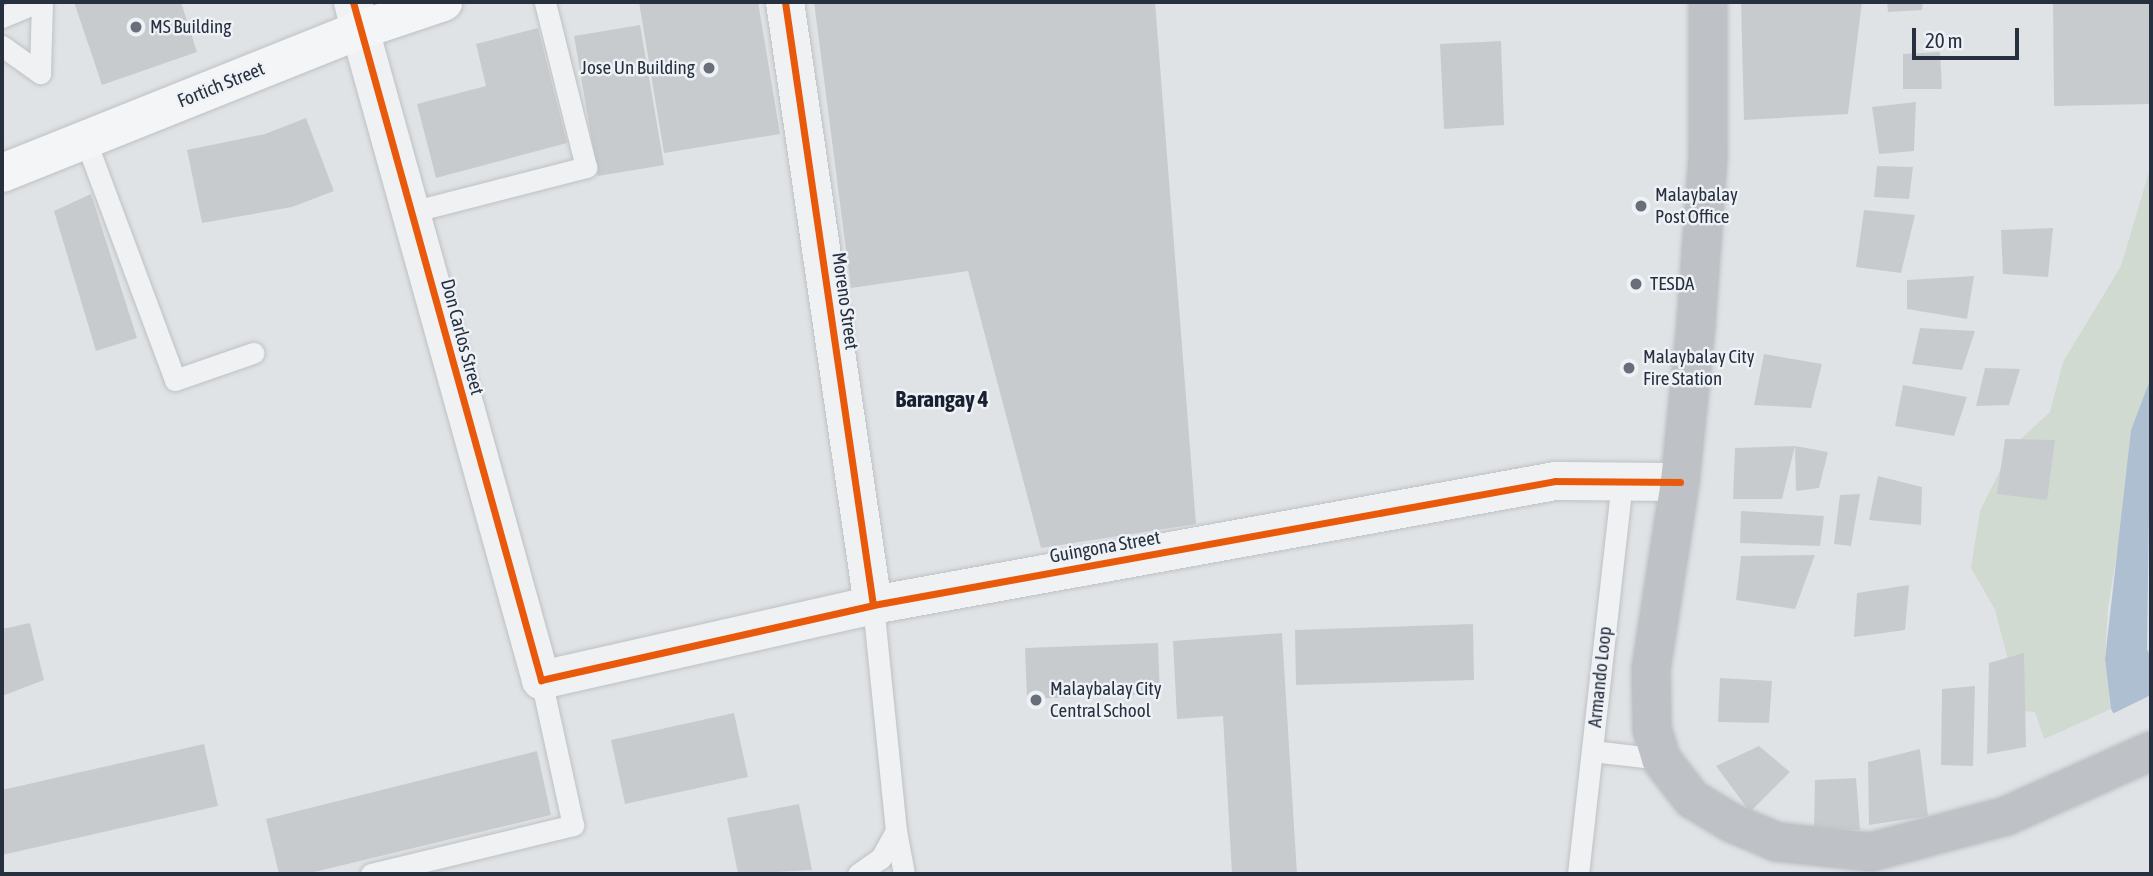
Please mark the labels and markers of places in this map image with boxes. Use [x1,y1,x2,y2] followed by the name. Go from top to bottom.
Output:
[150,16,231,38] place label: MS Building
[128,19,144,35] marker: MS Building
[581,57,695,79] place label: Jose Un Building
[701,60,717,76] marker: Jose Un Building
[1655,184,1738,228] place label: Malaybalay Post Office
[1633,198,1649,214] marker: Malaybalay Post Office
[1650,273,1694,295] place label: TESDA
[1628,276,1644,292] marker: TESDA
[1643,346,1755,390] place label: Malaybalay City Fire Station
[1621,360,1637,376] marker: Malaybalay City Fire Station
[1050,678,1162,722] place label: Malaybalay City Central School
[1028,692,1044,708] marker: Malaybalay City Central School

